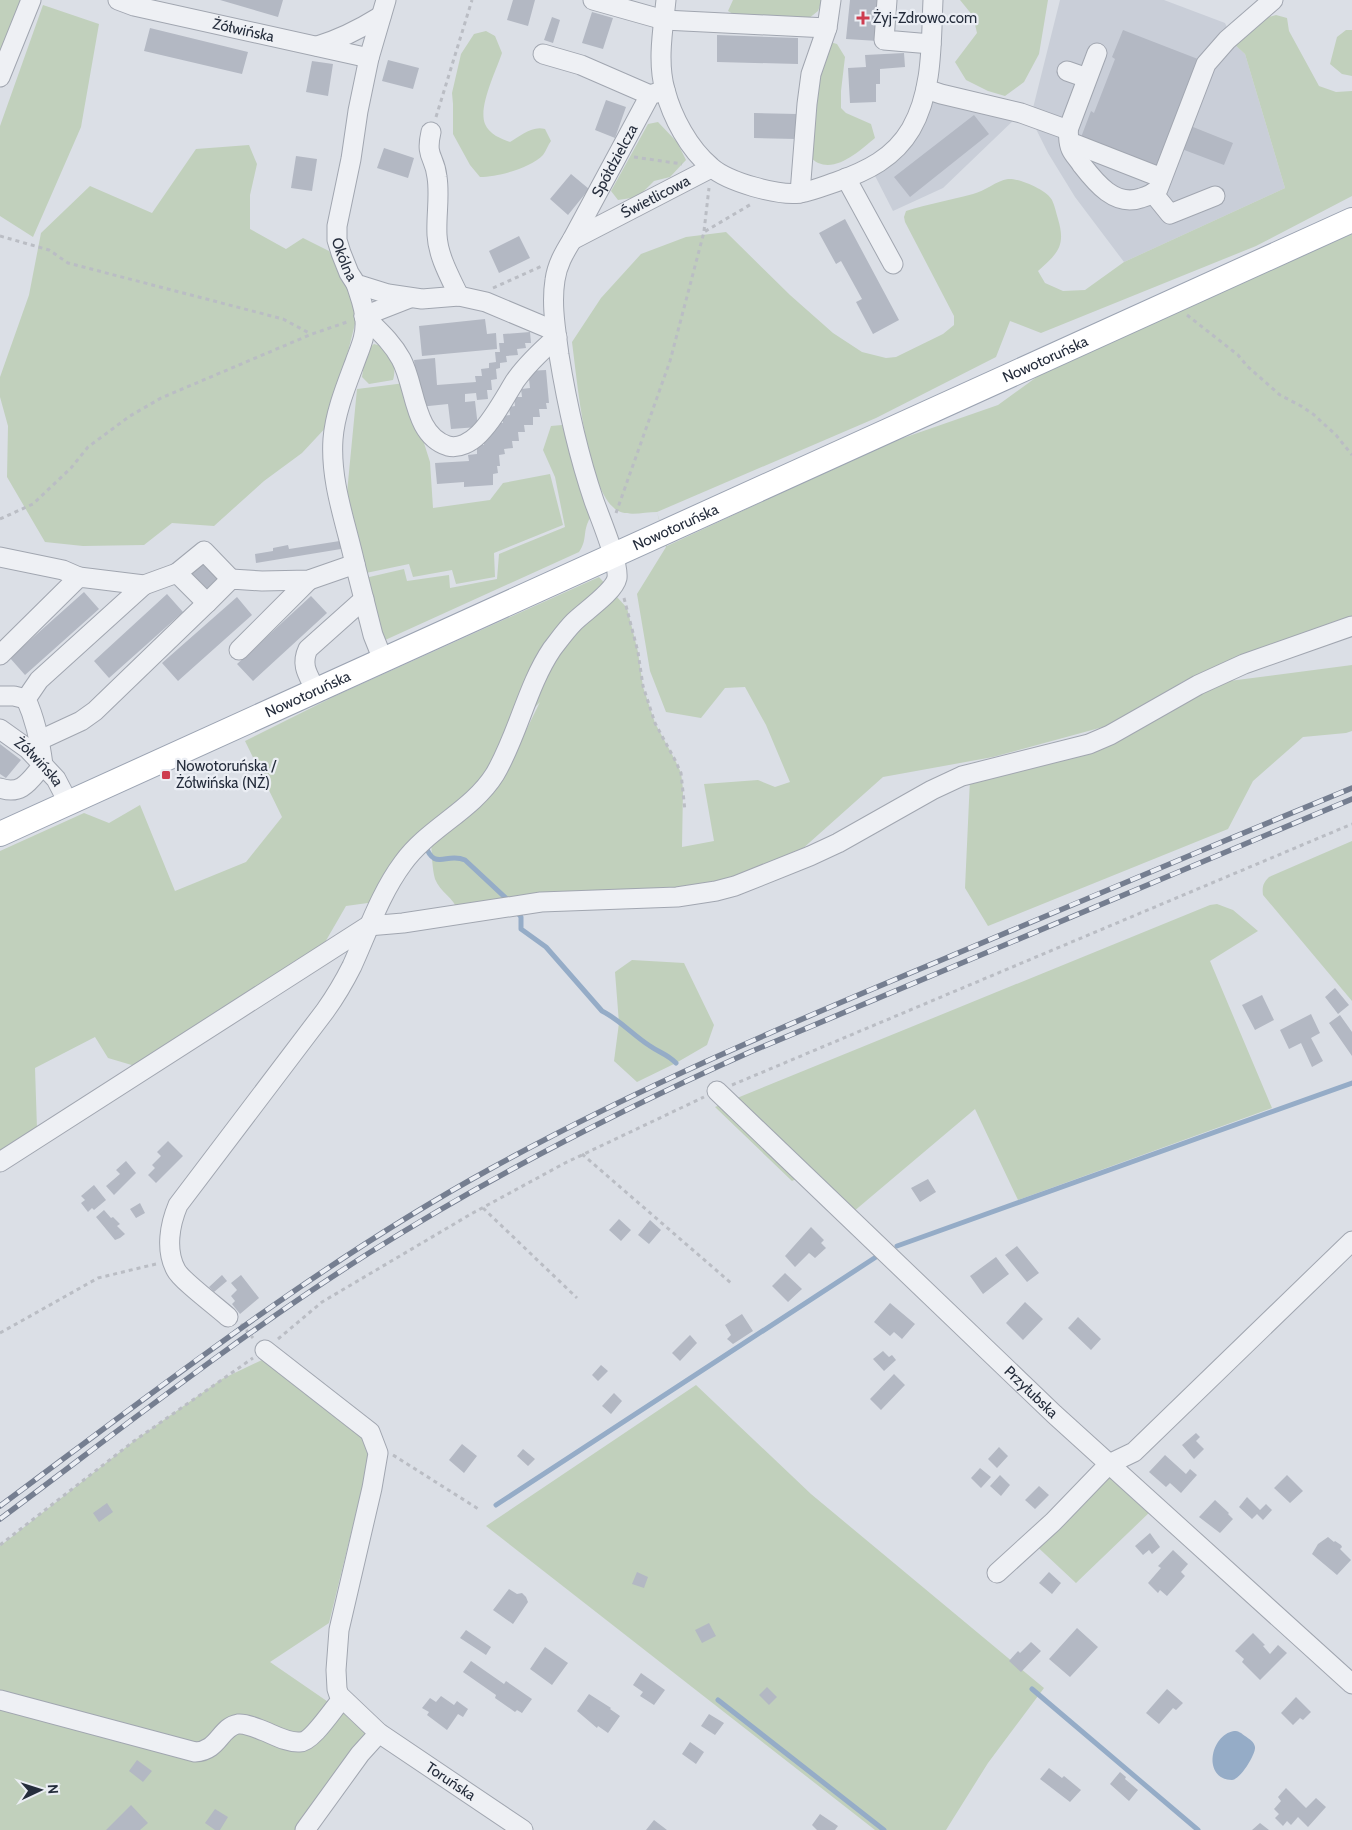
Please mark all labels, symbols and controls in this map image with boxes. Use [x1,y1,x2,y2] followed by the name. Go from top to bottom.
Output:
[873,8,977,27] place label: Żyj-Zdrowo.com
[857,12,869,24] marker: Żyj-Zdrowo.com
[211,14,277,46] street label: Żółwińska
[588,121,642,200] street label: Spółdzielcza
[617,171,694,222] street label: Świetlicowa
[328,235,361,285] street label: Okólna
[1000,332,1092,386] street label: Nowotoruńska
[630,500,722,554] street label: Nowotoruńska
[262,667,354,721] street label: Nowotoruńska
[11,732,68,790] street label: Żółwińska
[176,757,277,792] place label: Nowotoruńska / Żółwińska (NŻ)
[160,769,172,781] marker: Nowotoruńska / Żółwińska (NŻ)
[1000,1362,1062,1422] street label: Przyłubska
[422,1758,480,1805] street label: Toruńska
[15,1765,65,1815] north arrow
[44,1784,62,1795] text: N

